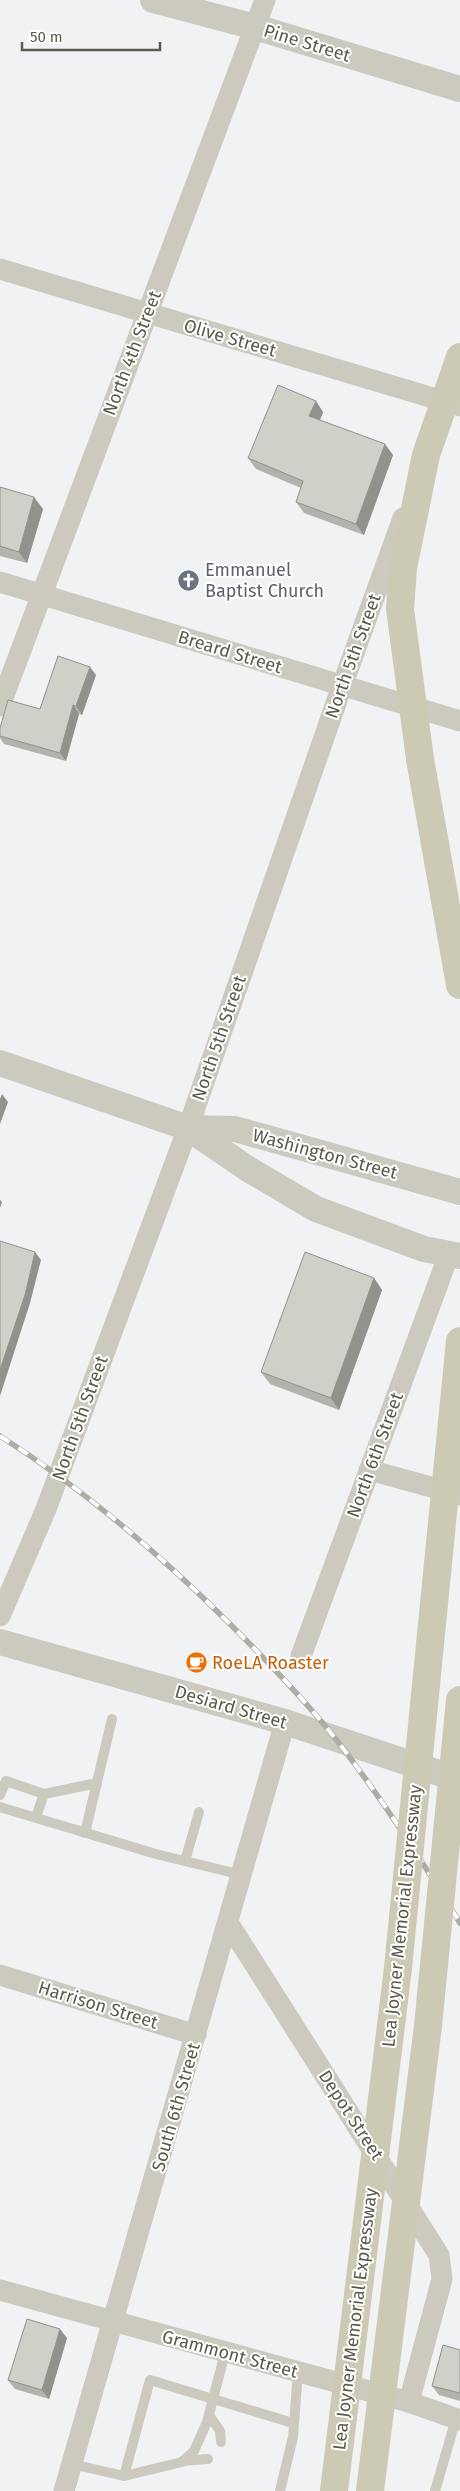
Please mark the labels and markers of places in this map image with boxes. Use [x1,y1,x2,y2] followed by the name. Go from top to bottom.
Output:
[205,559,324,602] place label: Emmanuel Baptist Church
[177,568,201,592] church icon: Emmanuel Baptist Church
[184,1651,208,1675] cafe icon: RoeLA Roaster
[212,1652,329,1674] place label: RoeLA Roaster

